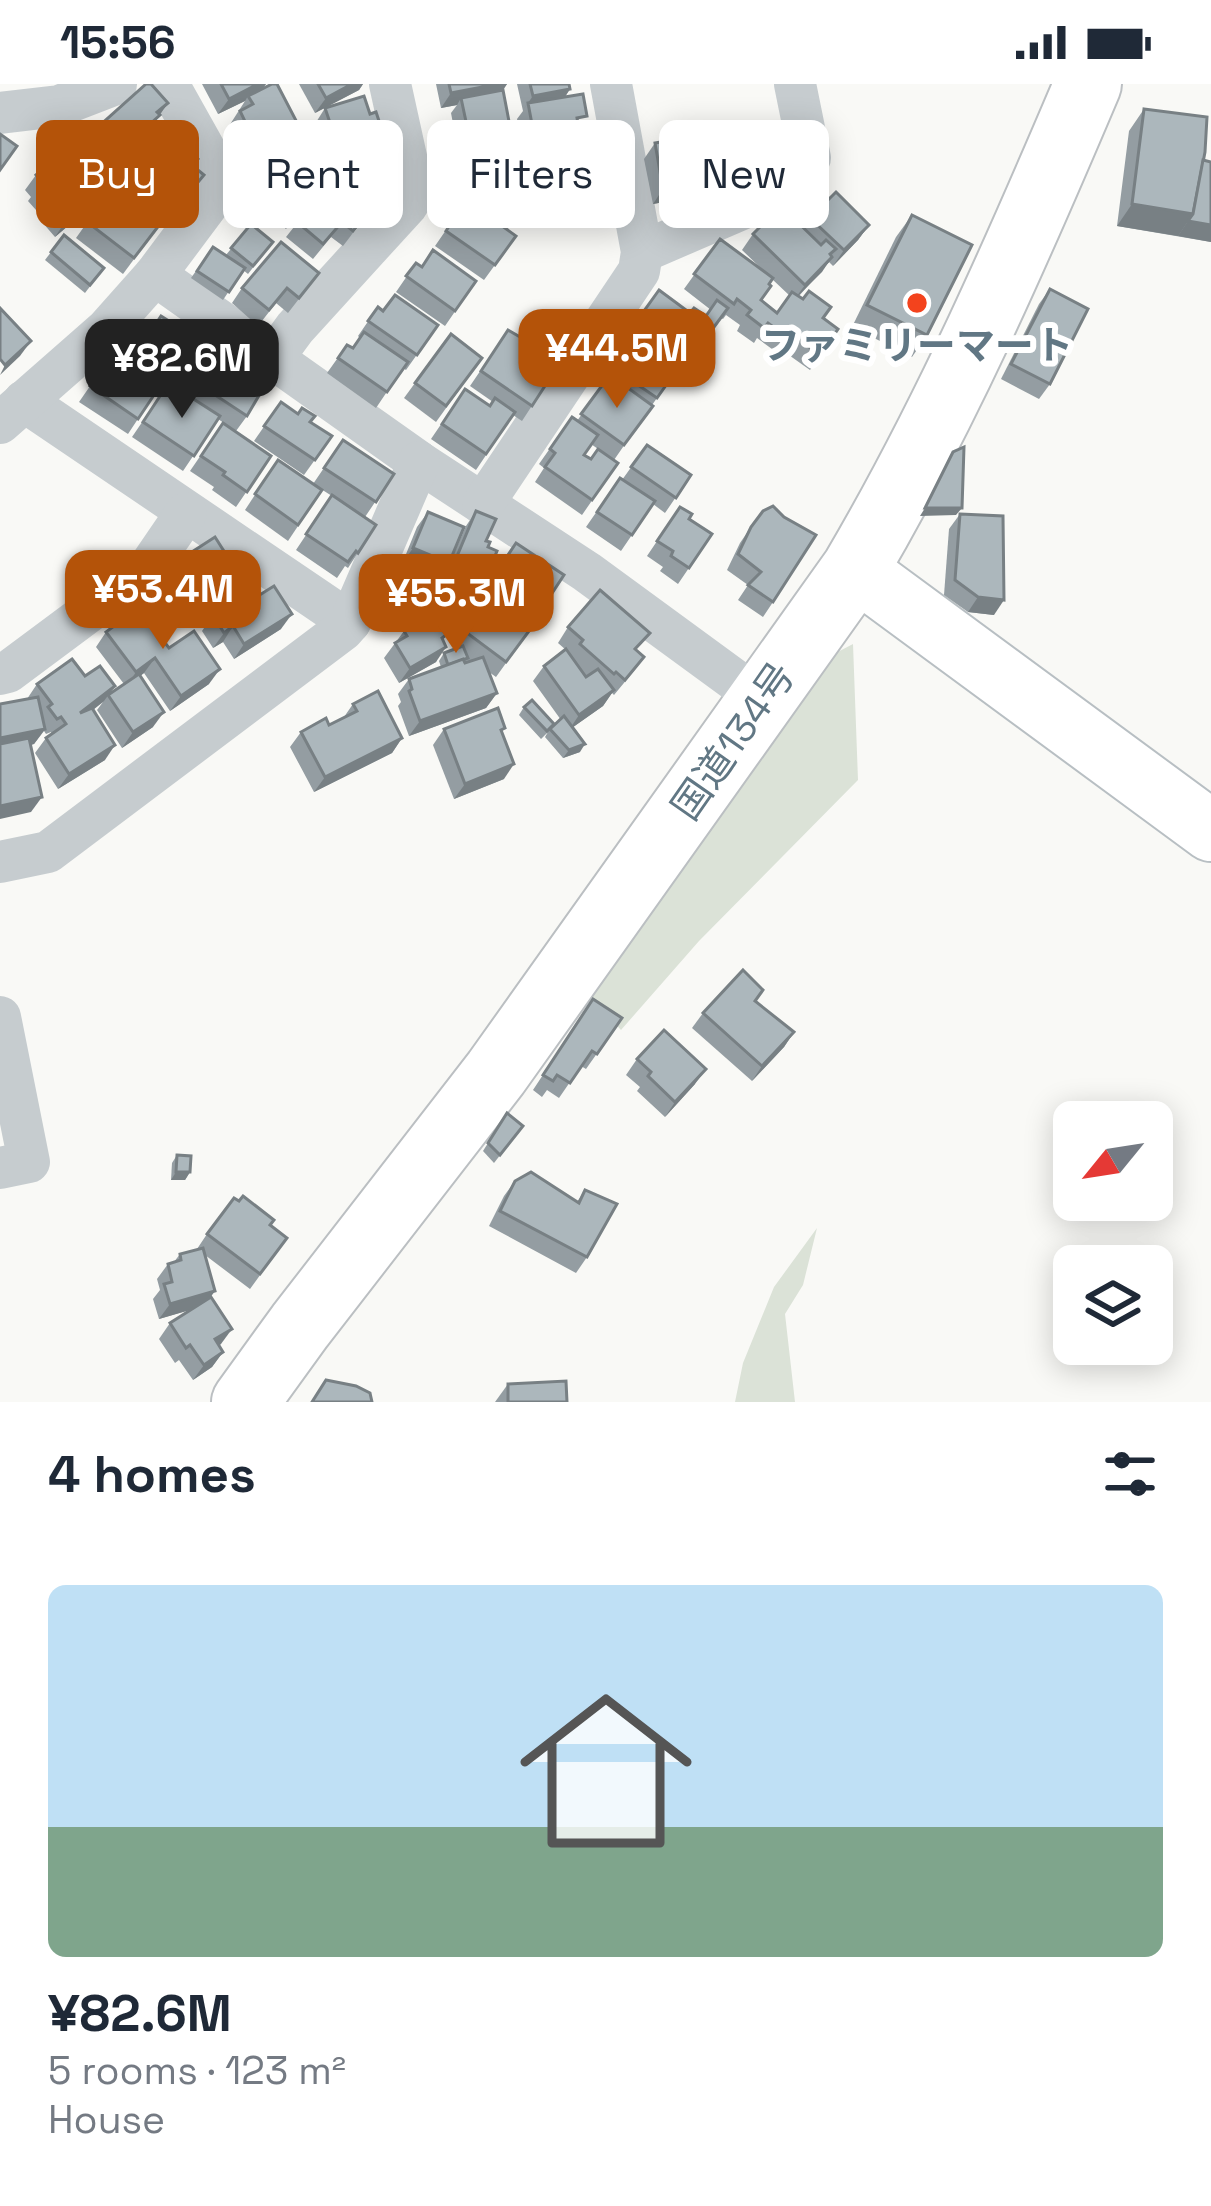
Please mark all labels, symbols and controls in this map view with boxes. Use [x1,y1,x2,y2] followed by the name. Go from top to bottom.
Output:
[60,14,176,71] text: 15:56
[36,120,199,228] chip: Buy
[223,120,403,228] chip: Rent
[427,120,635,228] chip: Filters
[659,120,829,228] chip: New
[904,290,930,316] marker: ファミリーマート
[519,309,715,411] pin: ¥44.5M
[84,319,280,421] pin: ¥82.6M
[761,321,1073,370] place label: ファミリーマート
[545,323,689,372] text: ¥44.5M
[112,333,252,382] text: ¥82.6M
[65,550,261,652] pin: ¥53.4M
[358,554,554,656] pin: ¥55.3M
[92,564,234,613] text: ¥53.4M
[386,568,526,617] text: ¥55.3M
[661,653,805,829] street label: 国道134号
[1053,1101,1173,1221] north arrow
[1053,1101,1173,1365] map controls
[1053,1245,1173,1365] button: layers
[1097,1441,1163,1507] icon: filters
[48,1442,256,1507] text: 4 homes
[498,1663,714,1879] icon: home
[48,1981,232,2046] text: ¥82.6M
[48,2046,346,2095] text: 5 rooms · 123 m²
[48,2095,165,2144] text: House

